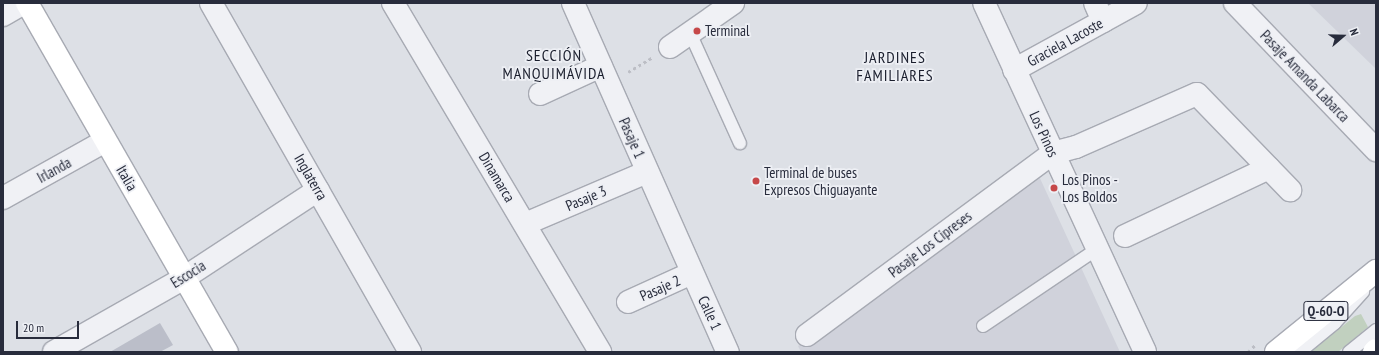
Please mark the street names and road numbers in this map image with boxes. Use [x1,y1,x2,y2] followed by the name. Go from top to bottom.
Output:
[1024,14,1106,70] street label: Graciela Lacoste
[1256,26,1354,126] street label: Pasaje Amanda Labarca
[1026,108,1062,160] street label: Los Pinos
[615,115,649,161] street label: Pasaje 1
[475,149,519,205] street label: Dinamarca
[291,151,331,203] street label: Inglaterra
[34,153,74,187] street label: Irlanda
[113,162,141,194] street label: Italia
[563,181,609,215] street label: Pasaje 3
[885,207,975,281] street label: Pasaje Los Cipreses
[167,256,209,292] street label: Escocia
[637,271,683,305] street label: Pasaje 2
[694,293,726,333] street label: Calle 1
[1303,299,1349,323] road number: Q-60-O

